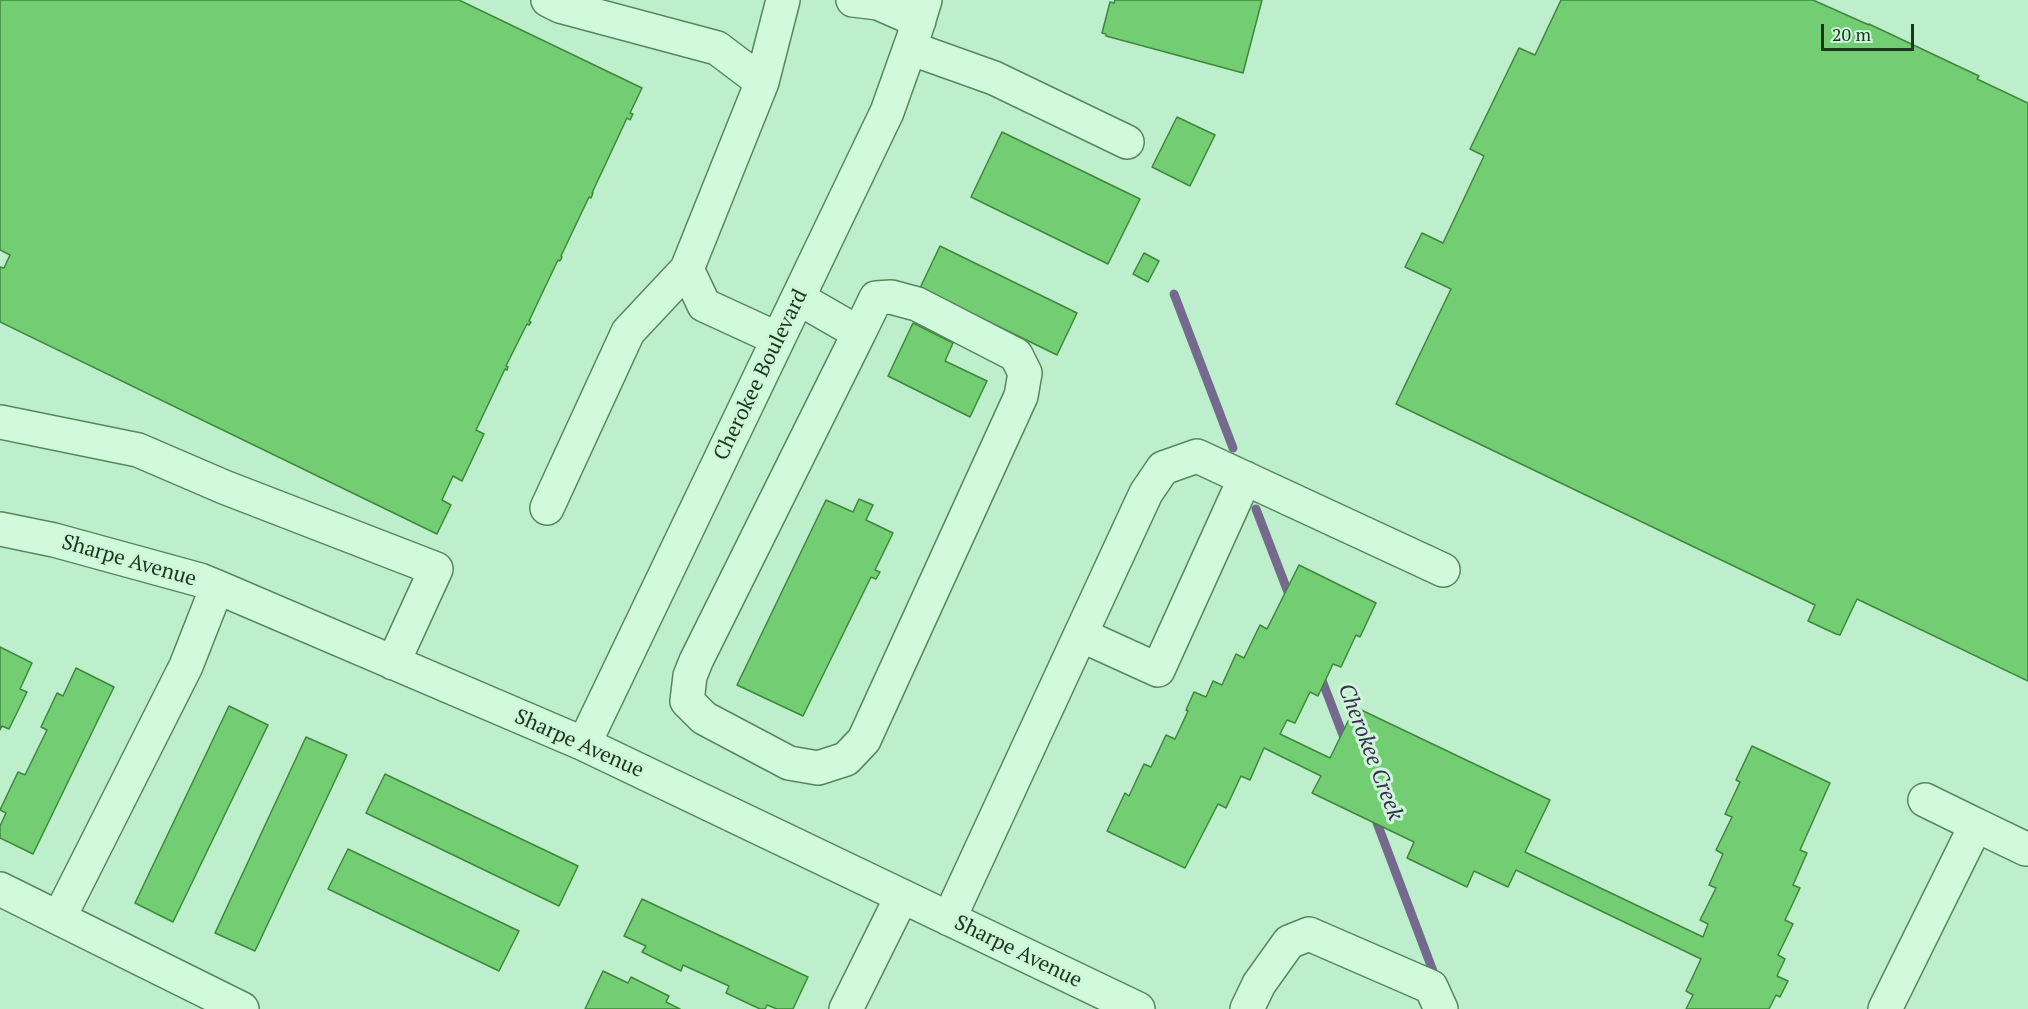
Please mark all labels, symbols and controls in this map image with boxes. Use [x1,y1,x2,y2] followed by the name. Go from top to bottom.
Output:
[1824,12,1917,50] scale bar
[1832,22,1871,46] text: 20 m
[709,285,813,465] street label: Cherokee Boulevard
[59,530,199,592] street label: Sharpe Avenue
[1332,680,1408,824] water label: Cherokee Creek
[511,704,647,784] street label: Sharpe Avenue
[950,910,1086,994] street label: Sharpe Avenue

